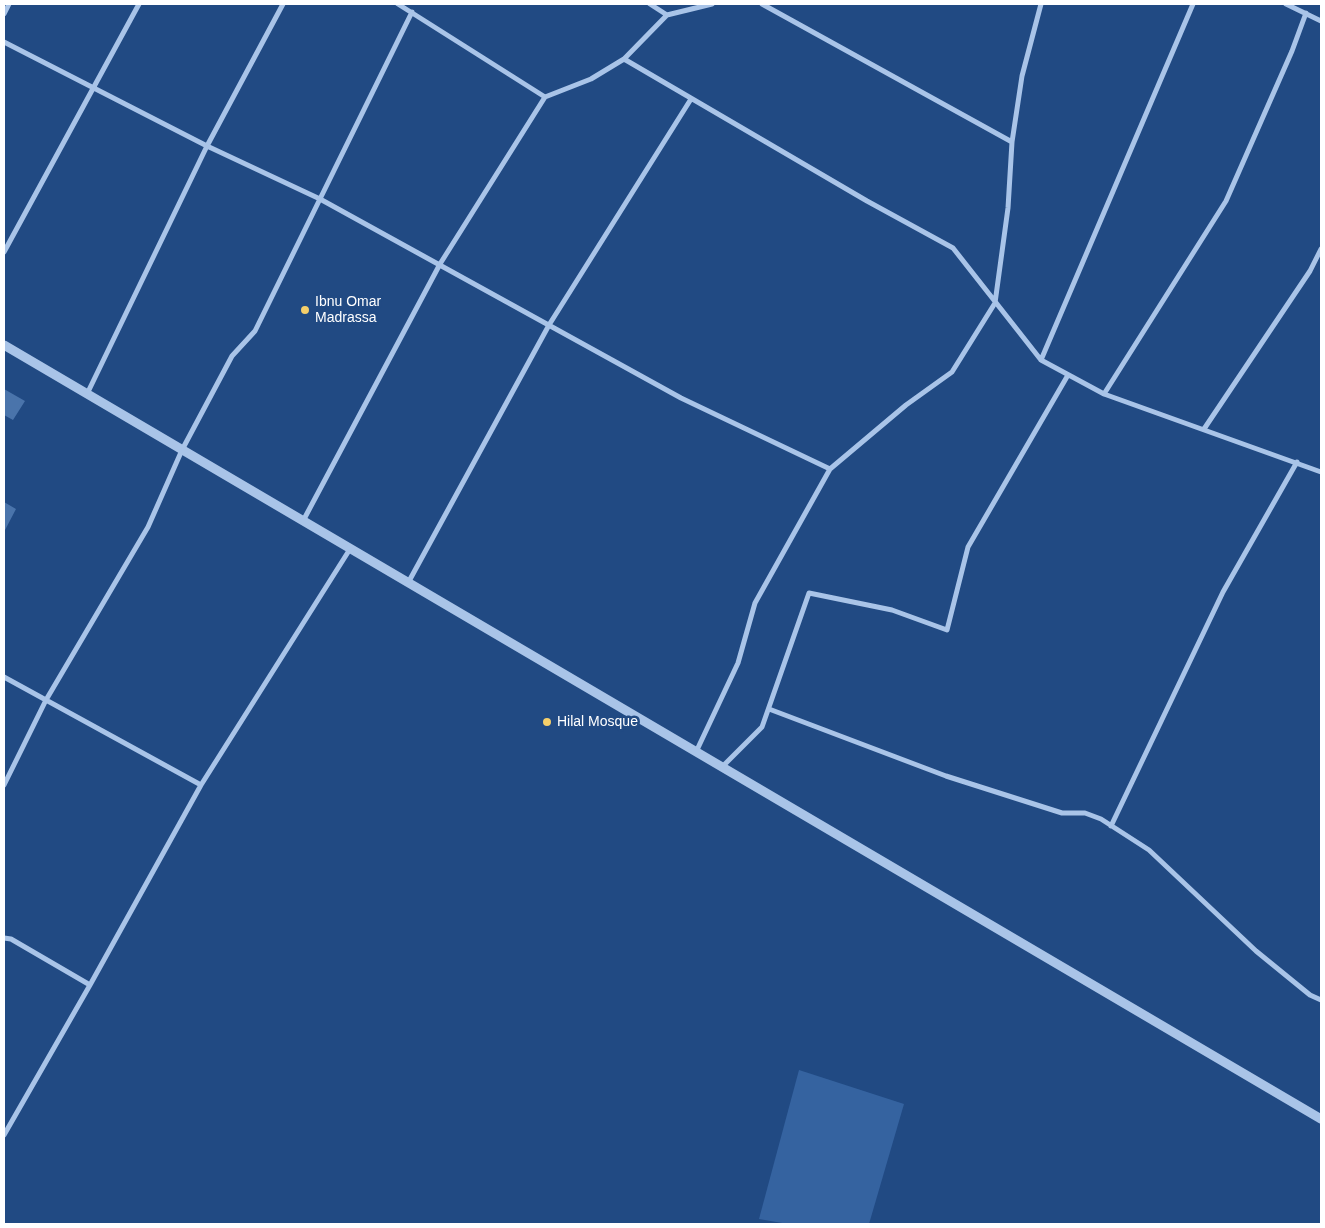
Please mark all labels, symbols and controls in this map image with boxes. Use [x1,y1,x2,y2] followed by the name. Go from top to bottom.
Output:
[315,294,381,326] place label: Ibnu Omar Madrassa
[299,304,311,316] marker: Ibnu Omar Madrassa
[557,714,638,730] place label: Hilal Mosque
[541,716,553,728] marker: Hilal Mosque

